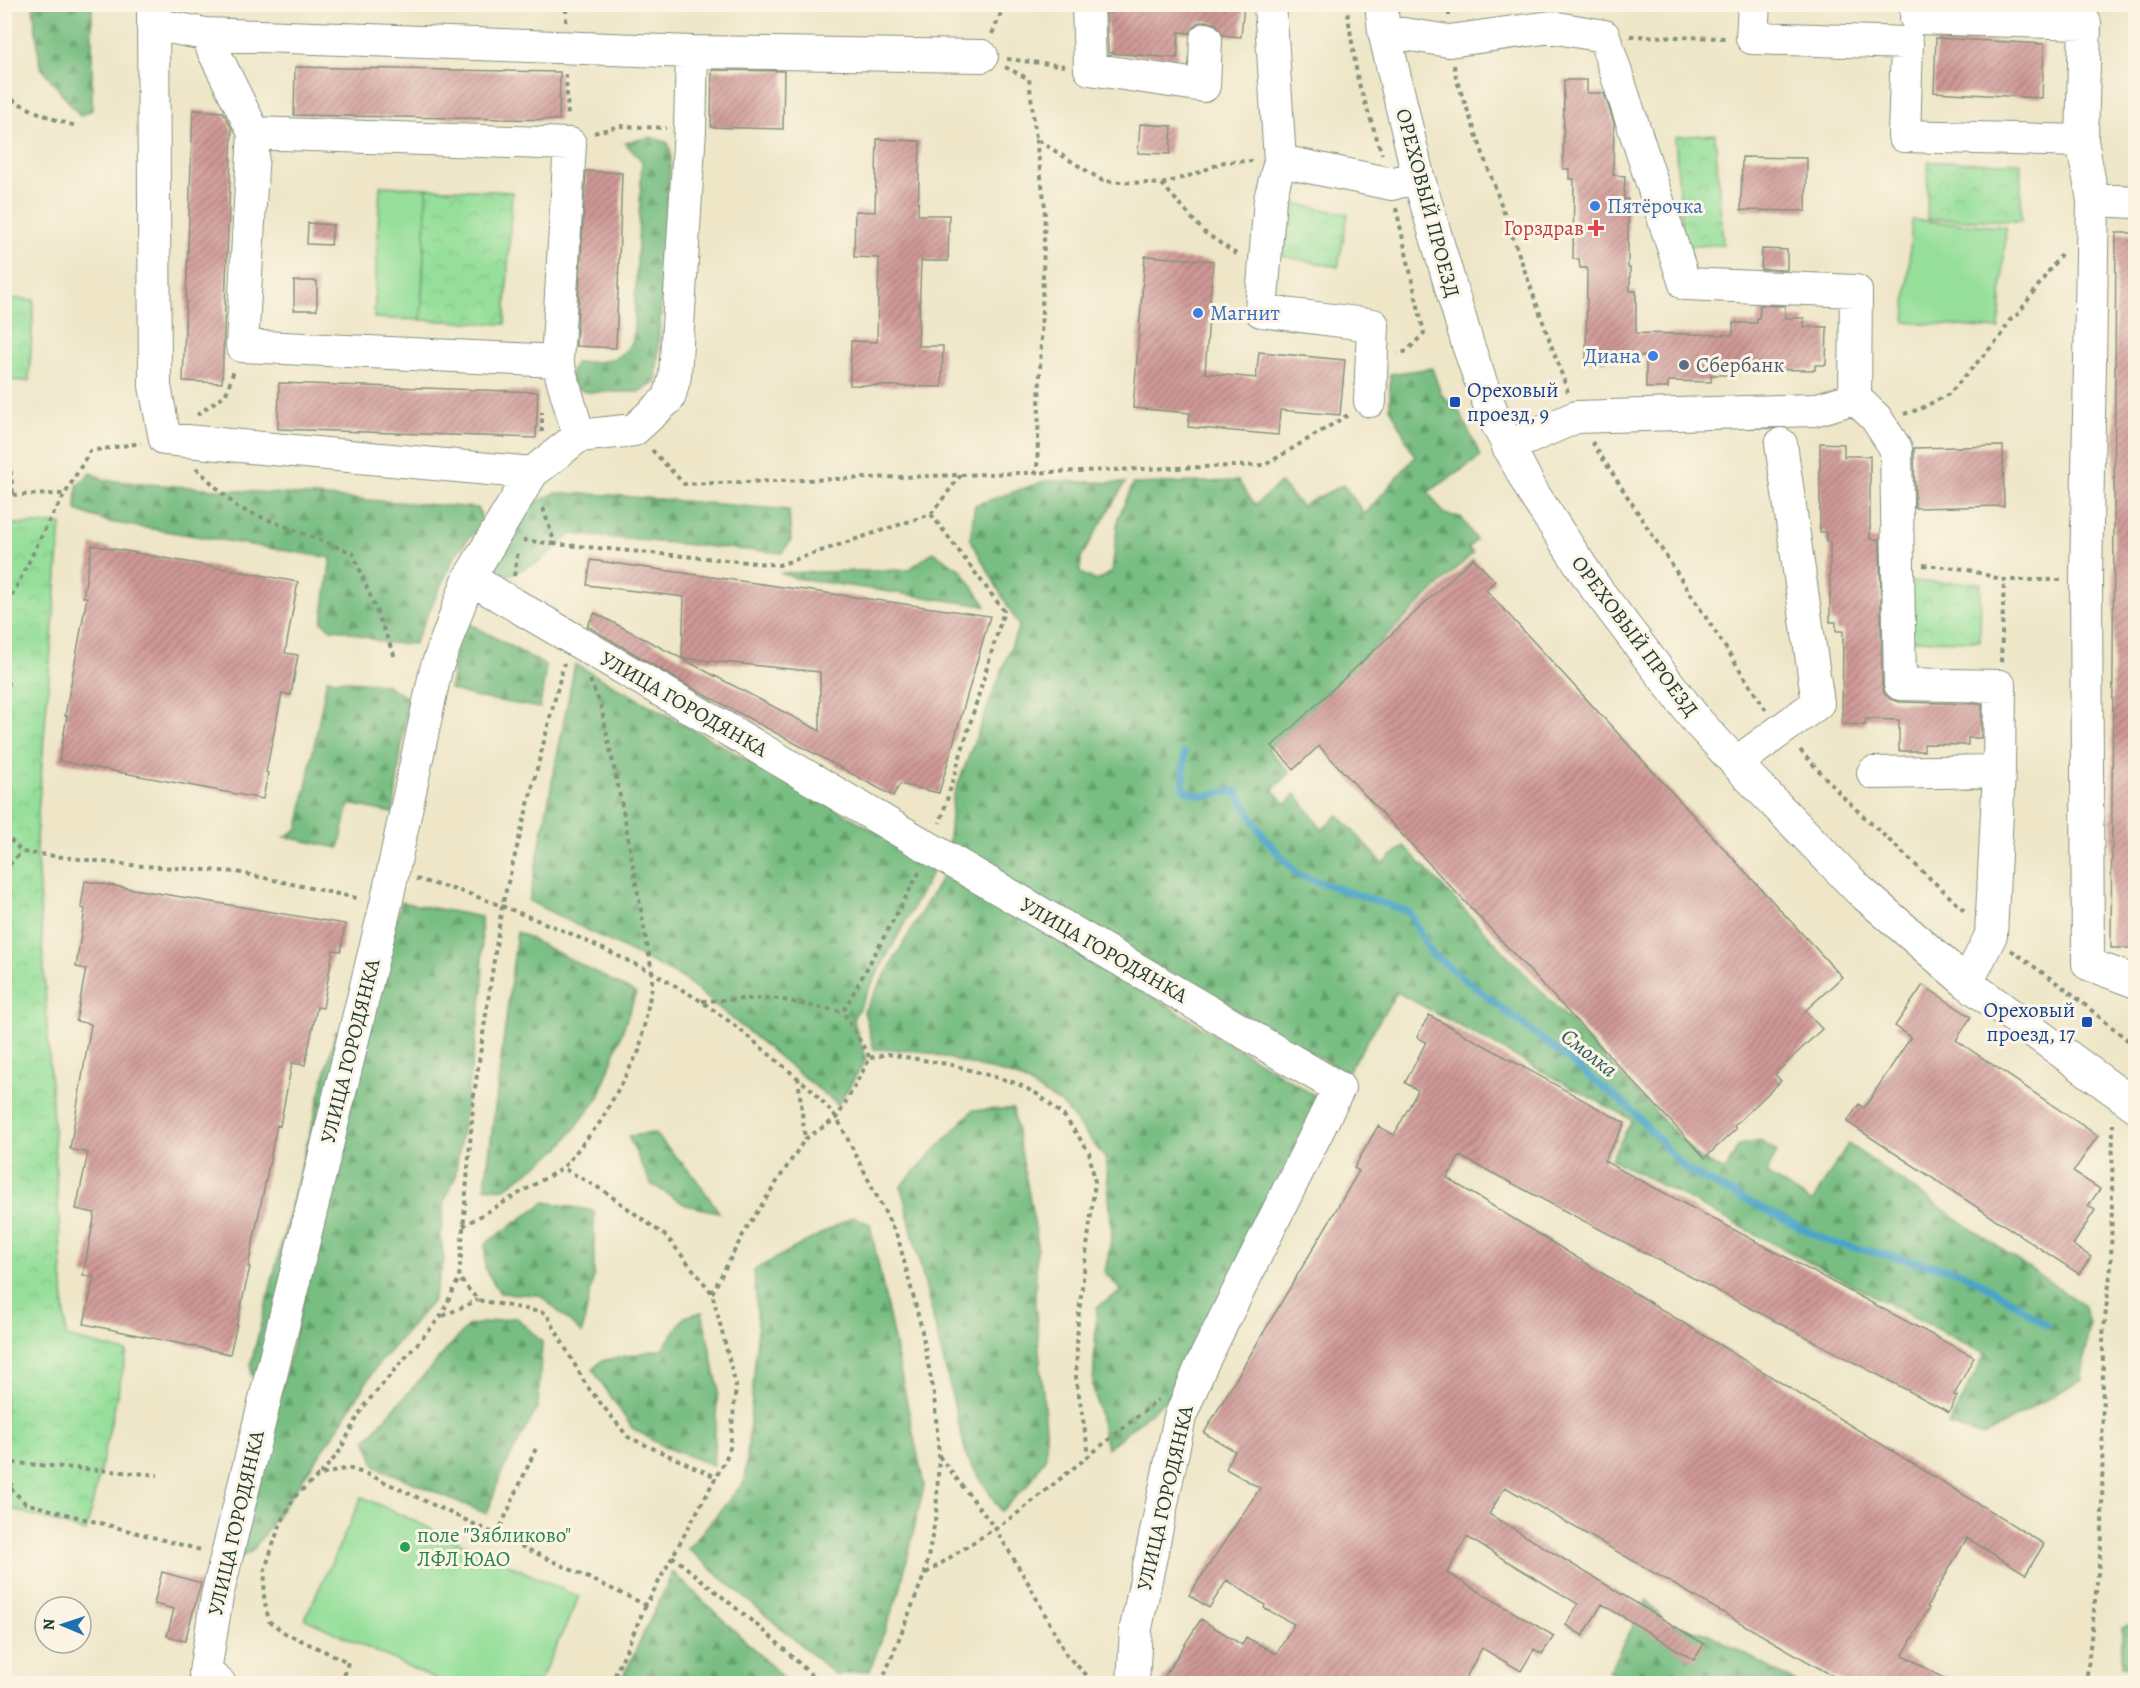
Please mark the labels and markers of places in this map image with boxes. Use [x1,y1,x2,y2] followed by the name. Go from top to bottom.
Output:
[1607,192,1703,220] place label: Пятёрочка
[1588,199,1602,213] marker: Пятёрочка
[1503,214,1584,242] place label: Горздрав
[1589,221,1603,235] marker: Горздрав
[1210,299,1280,327] place label: Магнит
[1191,306,1205,320] marker: Магнит
[1584,342,1641,370] place label: Диана
[1646,349,1660,363] marker: Диана
[1696,351,1784,379] place label: Сбербанк
[1677,358,1691,372] marker: Сбербанк
[1467,376,1559,428] place label: Ореховый проезд, 9
[1448,395,1462,409] marker: Ореховый проезд, 9
[1983,996,2075,1048] place label: Ореховый проезд, 17
[2080,1015,2094,1029] marker: Ореховый проезд, 17
[417,1521,571,1573] place label: поле "Зябликово" ЛФЛ ЮАО
[398,1540,412,1554] marker: поле "Зябликово" ЛФЛ ЮАО

